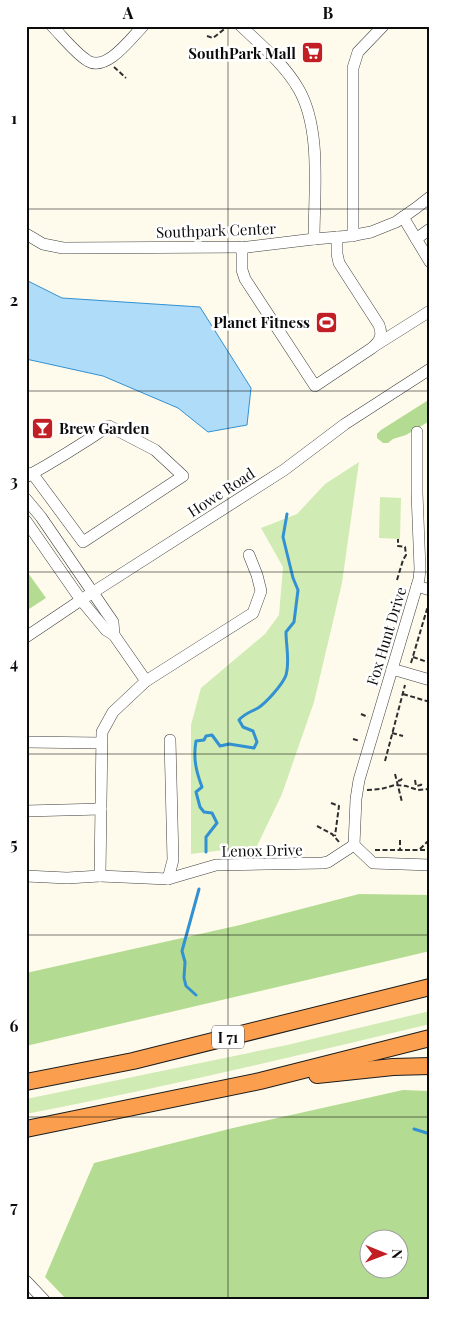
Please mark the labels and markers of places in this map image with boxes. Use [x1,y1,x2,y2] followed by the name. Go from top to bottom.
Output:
[300,41,324,65] supermarket icon: SouthPark Mall
[188,43,296,63] place label: SouthPark Mall
[314,310,338,334] sports icon: Planet Fitness
[213,312,310,332] place label: Planet Fitness
[31,416,55,440] bar icon: Brew Garden
[59,418,150,438] place label: Brew Garden

